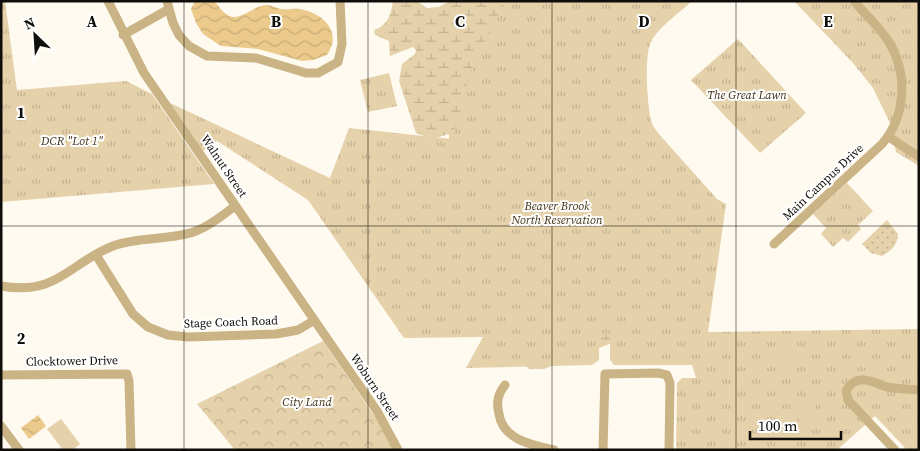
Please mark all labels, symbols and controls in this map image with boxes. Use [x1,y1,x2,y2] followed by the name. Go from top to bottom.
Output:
[10,10,60,60] north arrow
[87,10,98,32] text: A
[271,10,282,32] text: B
[455,10,465,32] text: C
[638,10,650,32] text: D
[823,10,833,32] text: E
[21,12,38,34] text: N
[707,87,787,103] park label: The Great Lawn
[17,101,25,123] text: 1
[197,132,251,201] street label: Walnut Street
[40,133,103,149] park label: DCR "Lot 1"
[779,140,867,224] street label: Main Campus Drive
[510,198,603,228] park label: Beaver Brook North Reservation
[184,312,279,332] street label: Stage Coach Road
[17,327,26,349] text: 2
[347,351,403,424] street label: Woburn Street
[26,352,118,370] street label: Clocktower Drive
[282,394,332,410] park label: City Land
[750,408,841,440] scale bar
[758,415,798,436] text: 100 m

